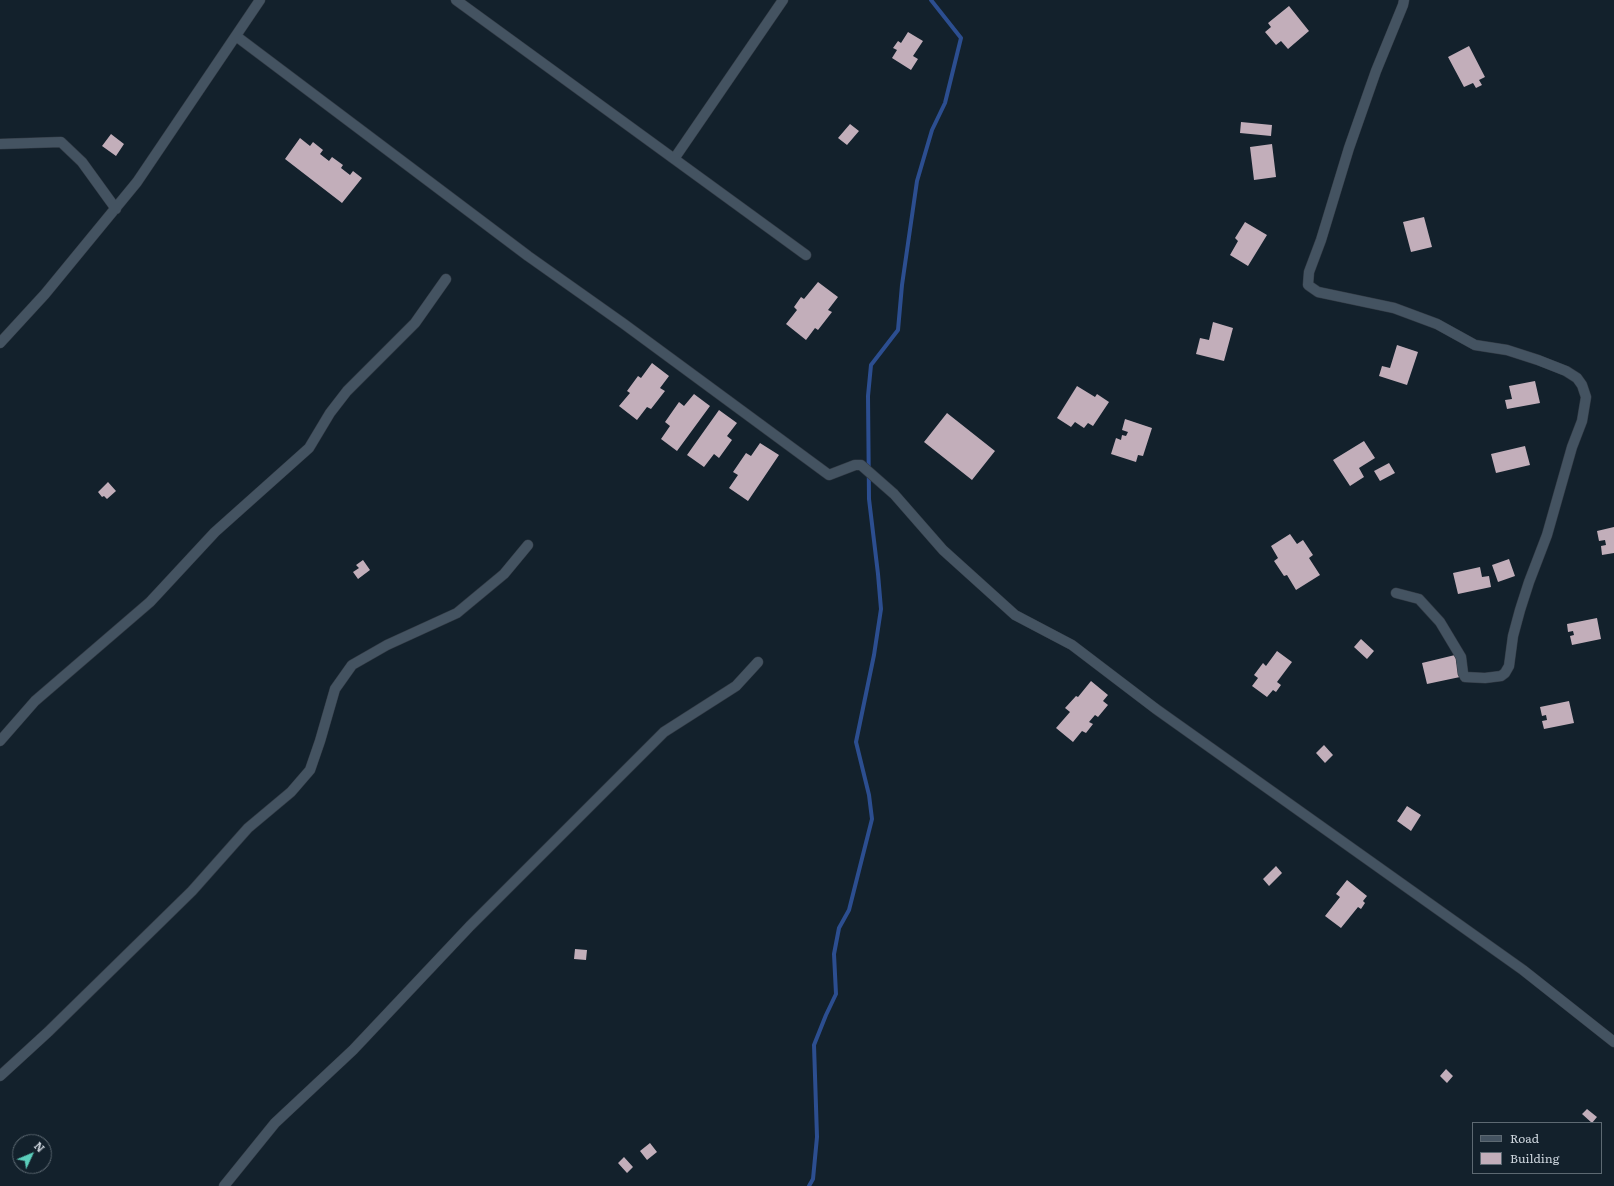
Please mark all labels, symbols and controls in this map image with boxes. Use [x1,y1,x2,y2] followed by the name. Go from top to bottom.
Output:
[1472,1122,1602,1174] legend
[1510,1129,1539,1147] text: Road
[12,1134,52,1174] north arrow
[31,1137,49,1155] text: N
[1510,1149,1559,1167] text: Building

